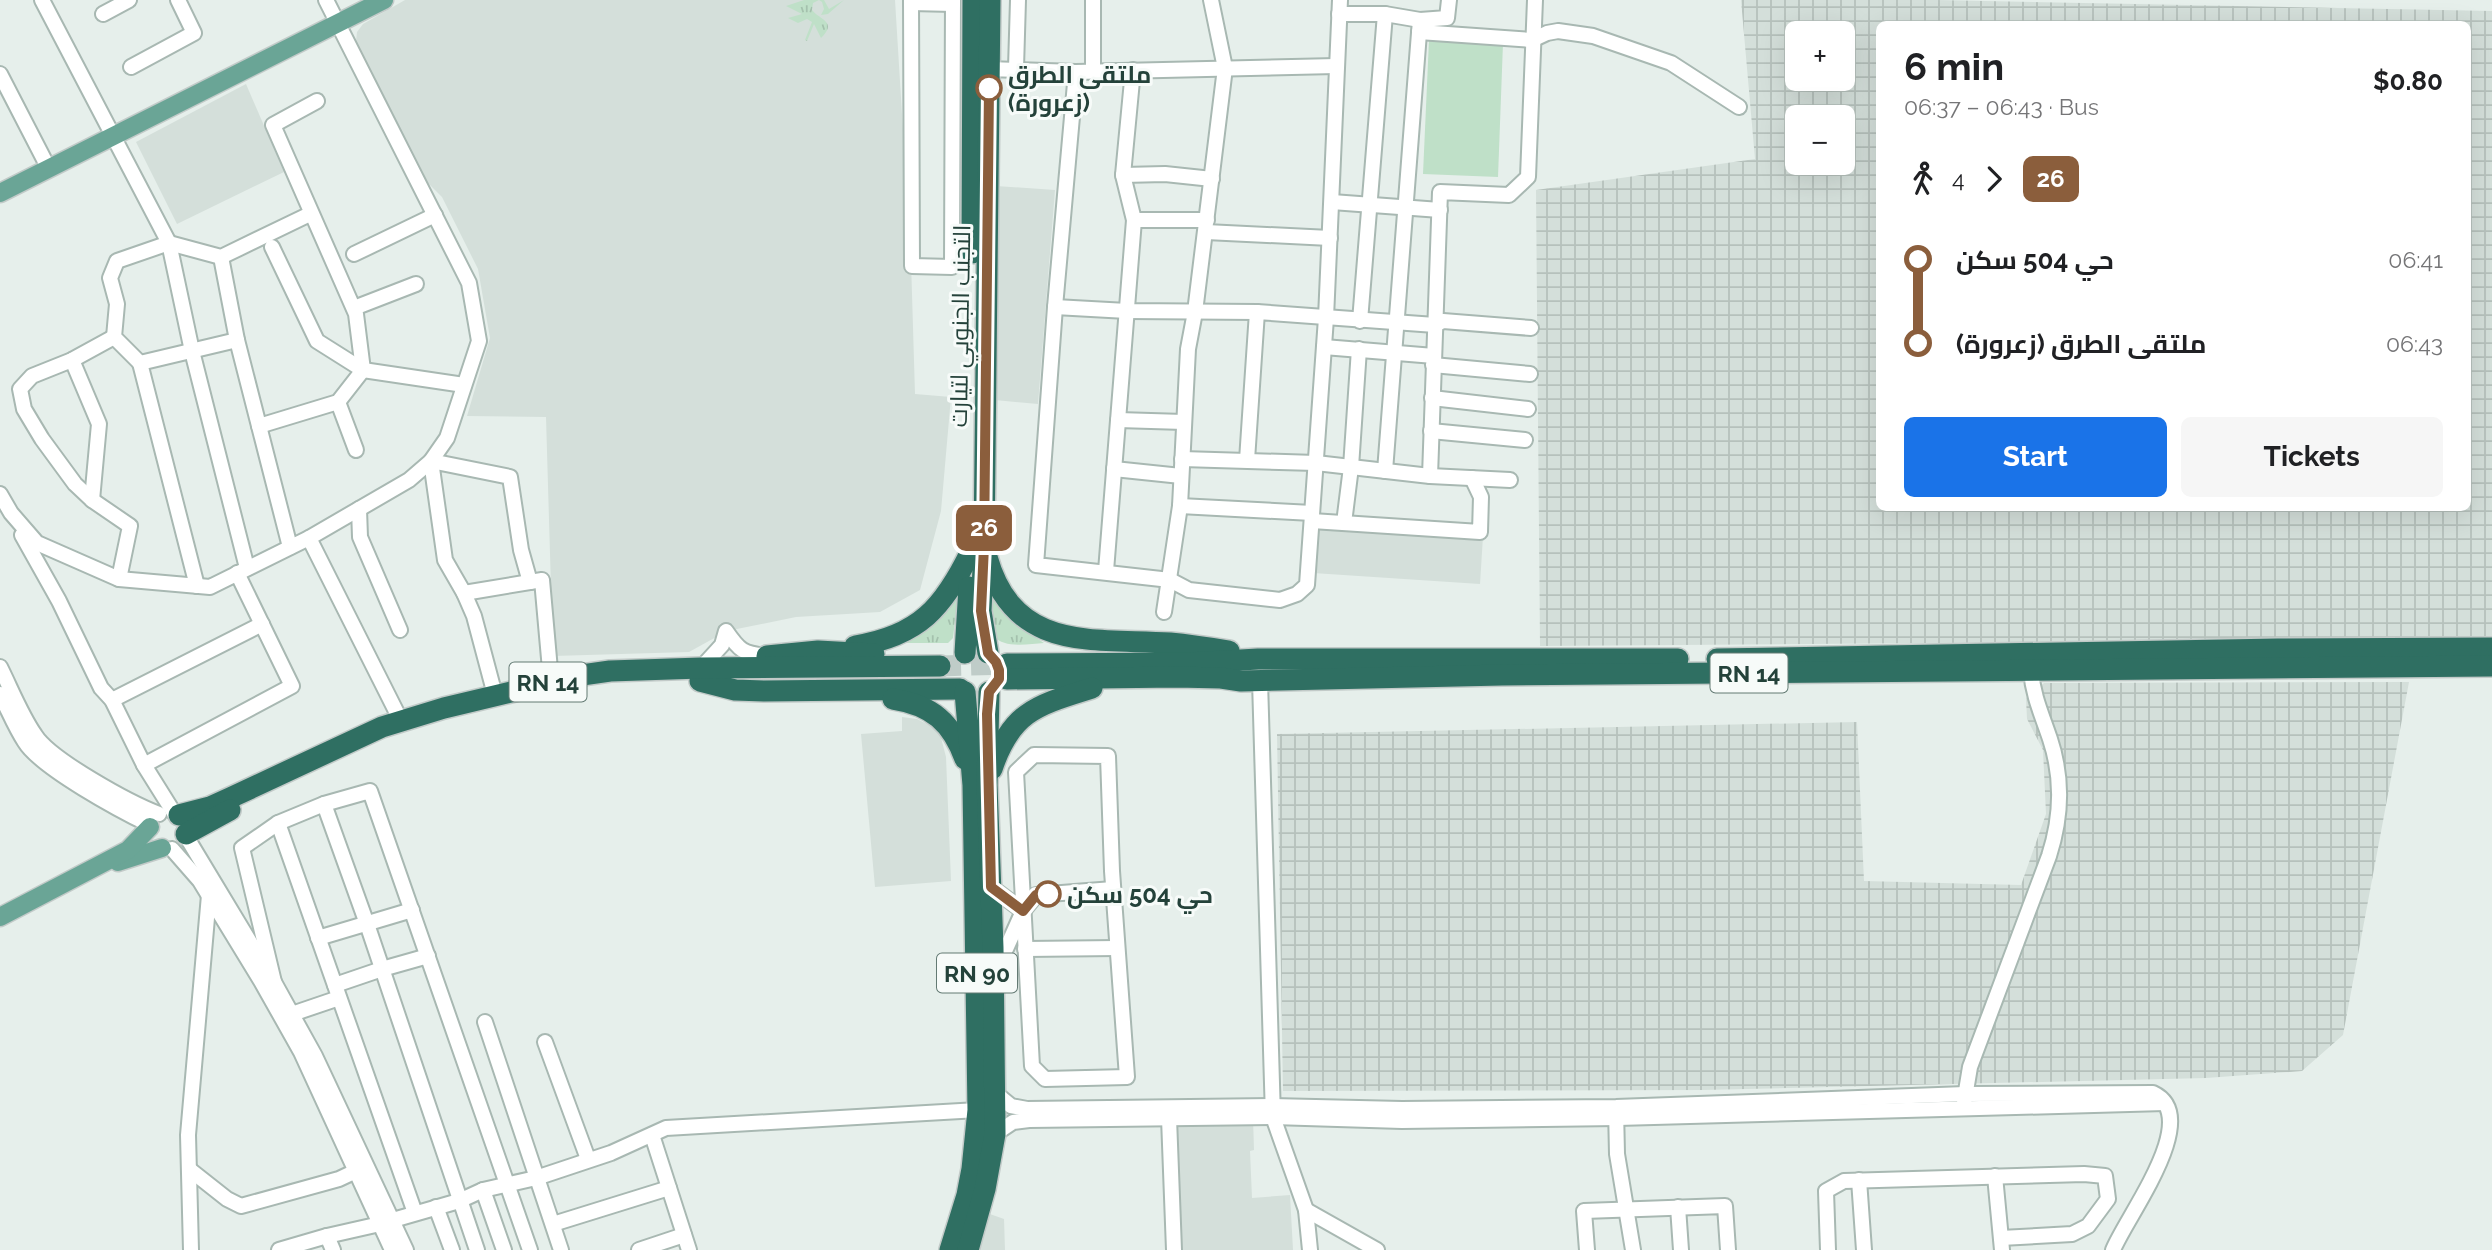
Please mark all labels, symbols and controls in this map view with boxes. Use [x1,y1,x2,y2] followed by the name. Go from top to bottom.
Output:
[1785,21,1855,175] map controls
[1785,21,1855,91] button: +
[1904,44,2004,89] text: 6 min
[1008,60,1151,117] place label: ملتقى الطرق (زعرورة)
[2373,66,2443,96] text: $0.80
[976,75,1002,101] marker: ملتقى الطرق (زعرورة)
[1904,93,2099,120] text: 06:37 – 06:43 · Bus
[1785,105,1855,175] button: −
[1904,160,1942,198] icon: walk
[1975,160,2013,198] icon: forward
[2037,164,2065,193] text: 26
[1952,165,1965,192] text: 4
[944,224,981,428] street label: التجنب الجنوبي لتيارت
[1956,245,2114,275] text: حي 504 سكن
[2388,246,2443,273] text: 06:41
[1956,329,2206,359] text: ملتقى الطرق (زعرورة)
[2386,330,2443,357] text: 06:43
[1904,417,2167,497] button: Start
[2181,417,2443,497] button: Tickets
[953,505,1016,551] line badge: 26
[970,513,998,542] text: 26
[1710,653,1788,692] road number: RN 14
[510,662,586,702] road number: RN 14
[1067,880,1213,914] place label: حي 504 سكن
[1035,881,1061,907] marker: حي 504 سكن
[937,954,1017,992] road number: RN 90

